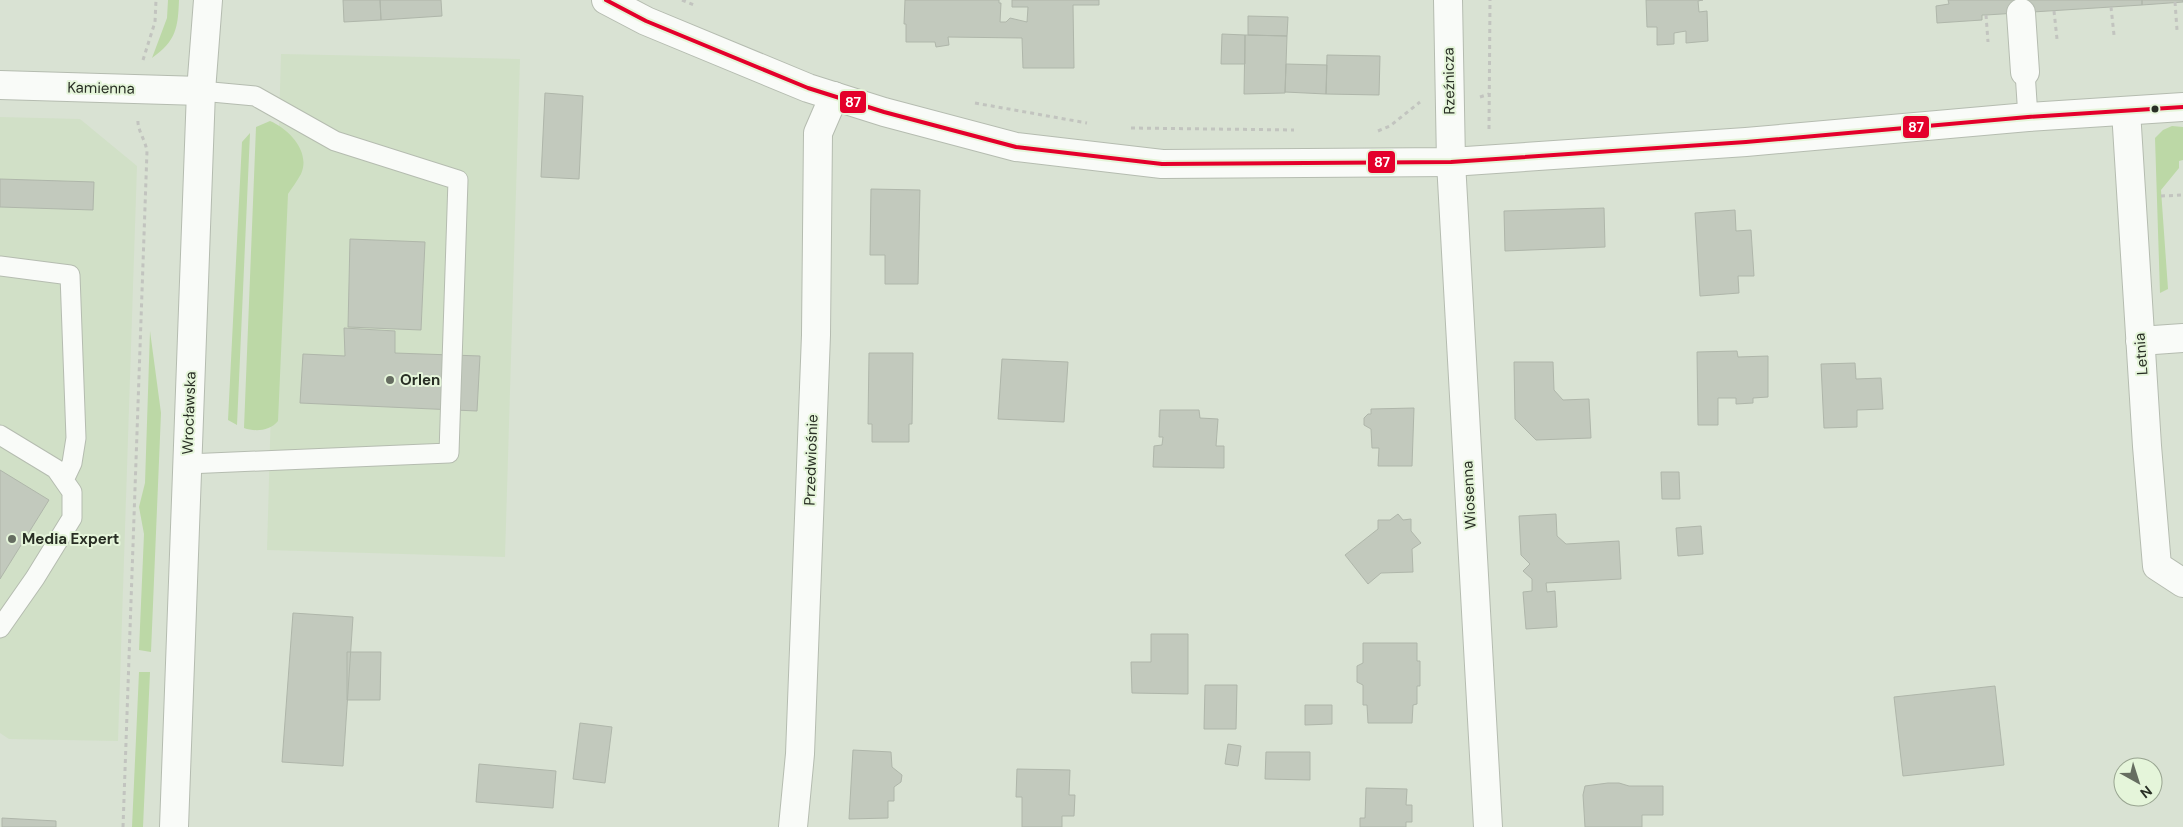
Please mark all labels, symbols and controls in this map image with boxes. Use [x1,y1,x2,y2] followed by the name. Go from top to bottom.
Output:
[1438,47,1460,115] street label: Rzeźnicza
[67,77,135,99] street label: Kamienna
[839,90,867,114] line badge: 87
[845,93,862,111] text: 87
[2150,104,2160,114] unlabelled marker
[1902,115,1930,139] line badge: 87
[1908,118,1925,136] text: 87
[1367,150,1396,174] line badge: 87
[1374,153,1391,171] text: 87
[2130,332,2152,376] street label: Letnia
[400,370,440,390] place label: Orlen
[178,371,200,455] street label: Wrocławska
[384,374,396,386] marker: Orlen
[799,414,823,506] street label: Przedwiośnie
[1457,460,1481,530] street label: Wiosenna
[22,529,119,549] place label: Media Expert
[6,533,18,545] marker: Media Expert
[2113,757,2163,807] north arrow
[2137,782,2156,802] text: N

